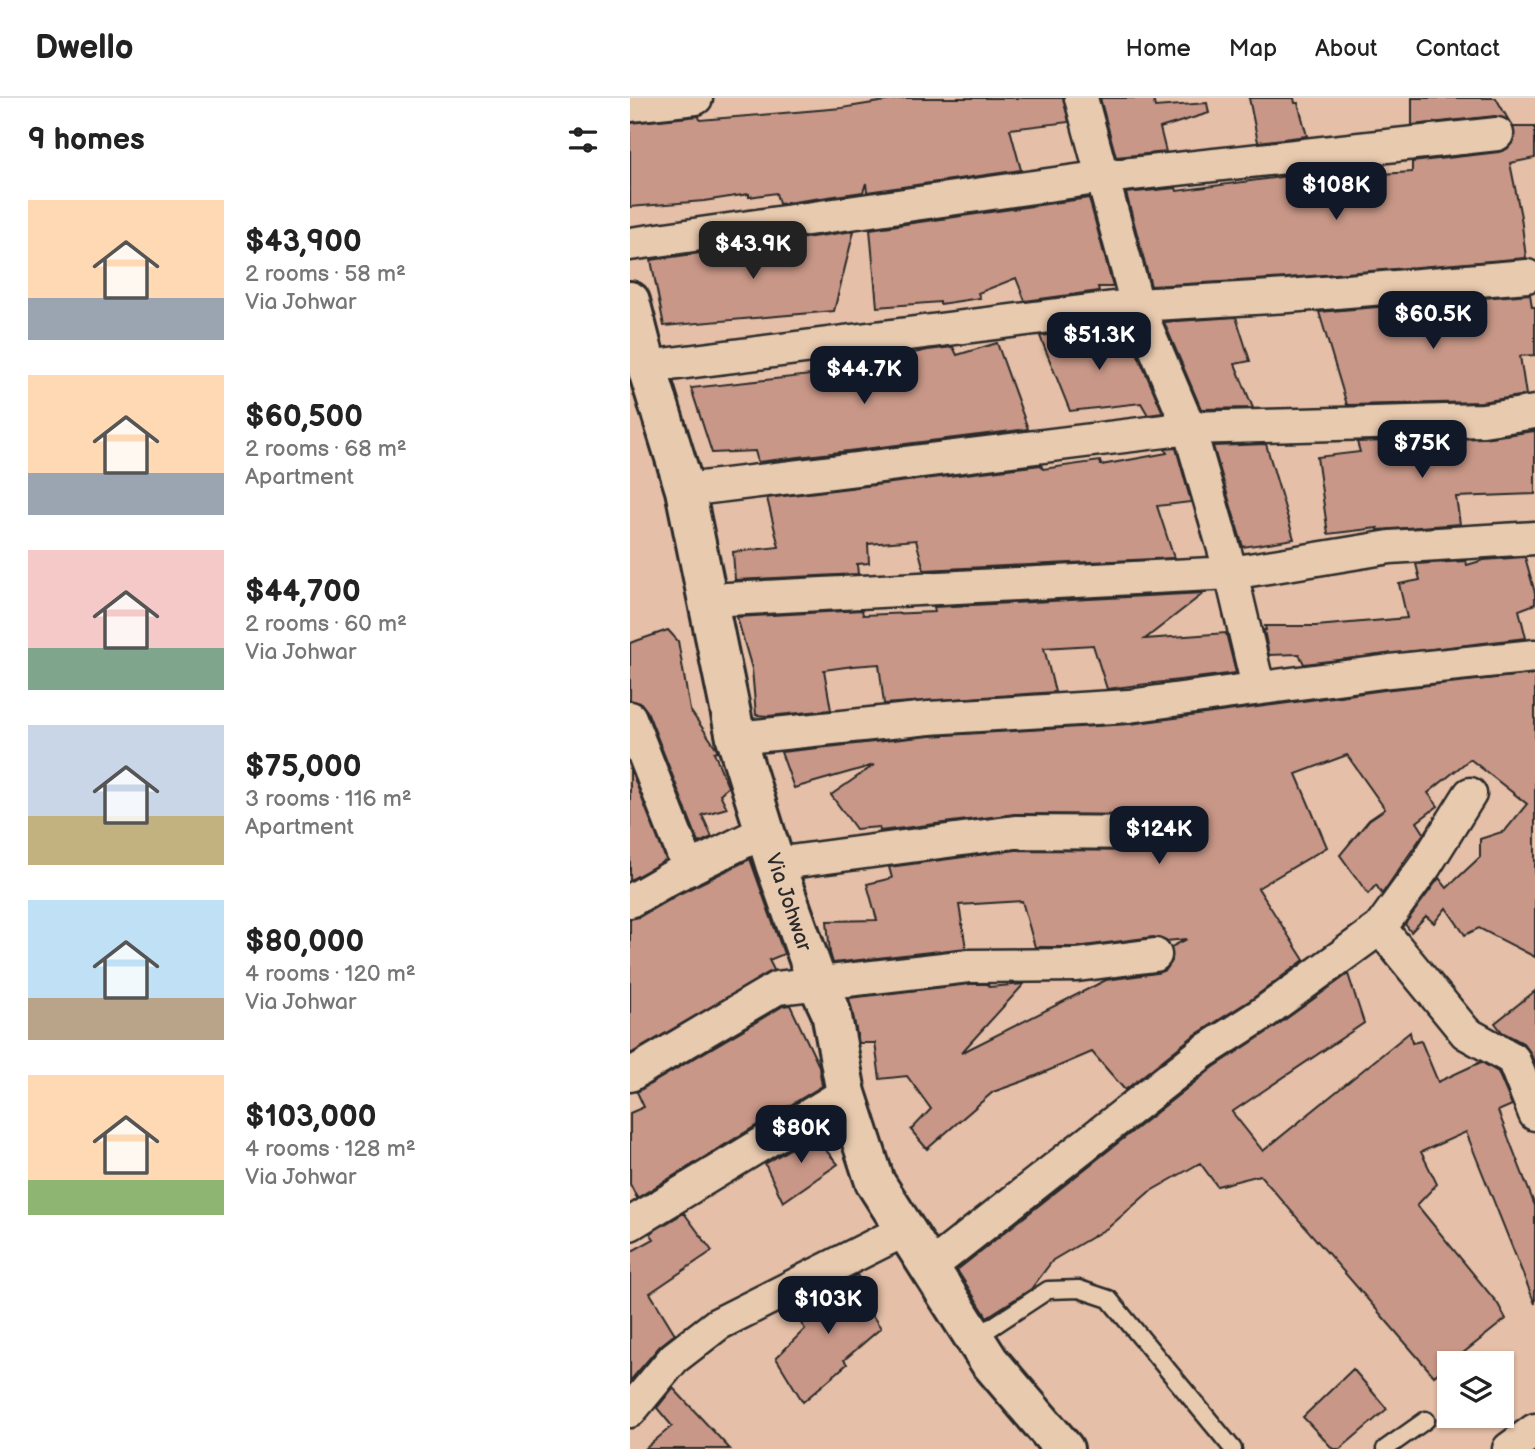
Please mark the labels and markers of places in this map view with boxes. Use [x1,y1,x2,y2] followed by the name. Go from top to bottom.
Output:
[1287,162,1385,222] pin: $108K
[696,222,810,281] pin: $43.9K
[1376,292,1490,351] pin: $60.5K
[1042,313,1156,372] pin: $51.3K
[807,346,921,406] pin: $44.7K
[1381,420,1463,480] pin: $75K
[1110,806,1208,866] pin: $124K
[760,1105,842,1165] pin: $80K
[779,1276,877,1336] pin: $103K

